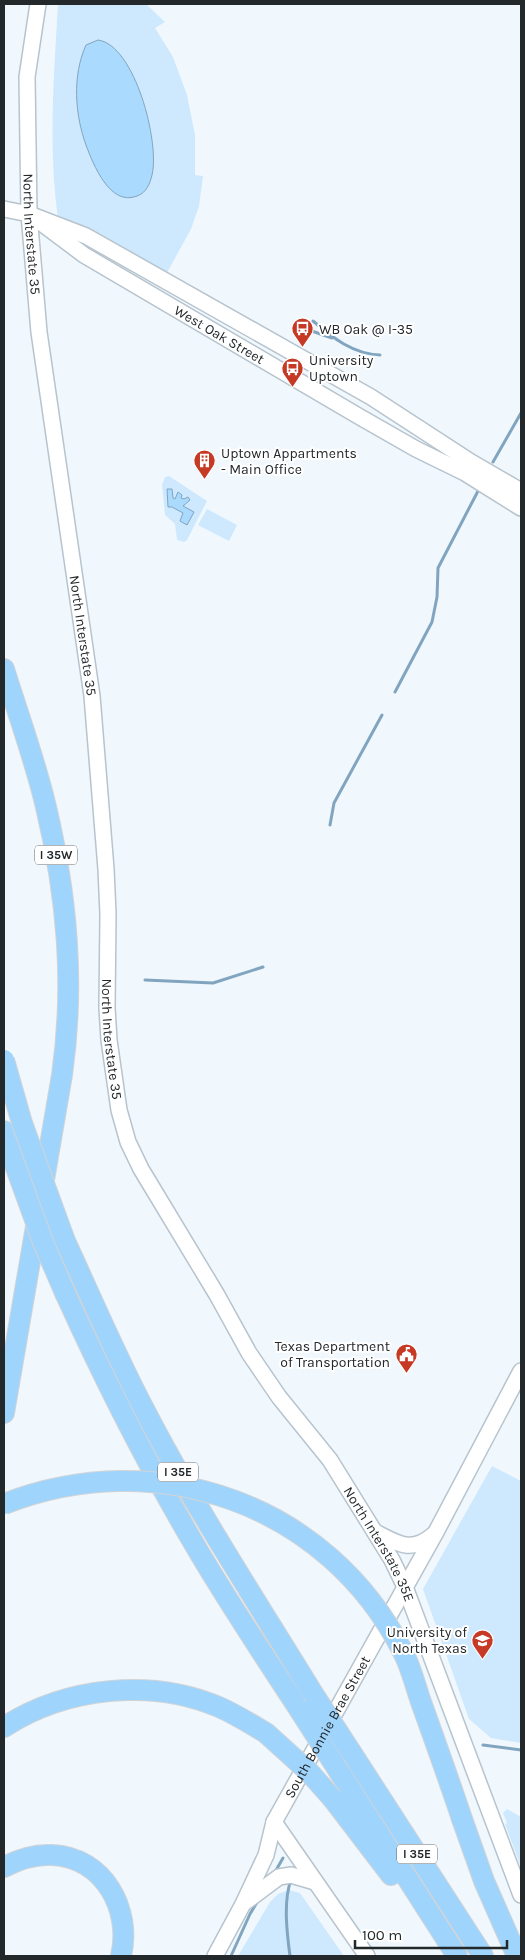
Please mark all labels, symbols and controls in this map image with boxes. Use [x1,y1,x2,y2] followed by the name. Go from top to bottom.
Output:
[19,173,44,296] street label: North Interstate 35
[171,302,267,368] street label: West Oak Street
[291,317,315,348] bus stop icon: WB Oak @ I-35
[319,321,413,338] place label: WB Oak @ I-35
[309,352,374,385] place label: University Uptown
[281,356,305,387] bus stop icon: University Uptown
[221,445,357,478] place label: Uptown Appartments - Main Office
[193,449,217,480] building icon: Uptown Appartments - Main Office
[66,574,100,697] street label: North Interstate 35
[35,846,77,864] road number: I 35W
[98,978,125,1101] street label: North Interstate 35
[275,1338,390,1371] place label: Texas Department of Transportation
[394,1342,418,1373] public building icon: Texas Department of Transportation
[158,1462,198,1481] road number: I 35E
[340,1484,418,1604] street label: North Interstate 35E
[387,1624,467,1657] place label: University of North Texas
[471,1628,495,1659] school or university icon: University of North Texas
[281,1653,374,1801] street label: South Bonnie Brae Street
[397,1845,437,1864] road number: I 35E
[355,1918,508,1950] scale bar
[362,1926,402,1944] text: 100 m

